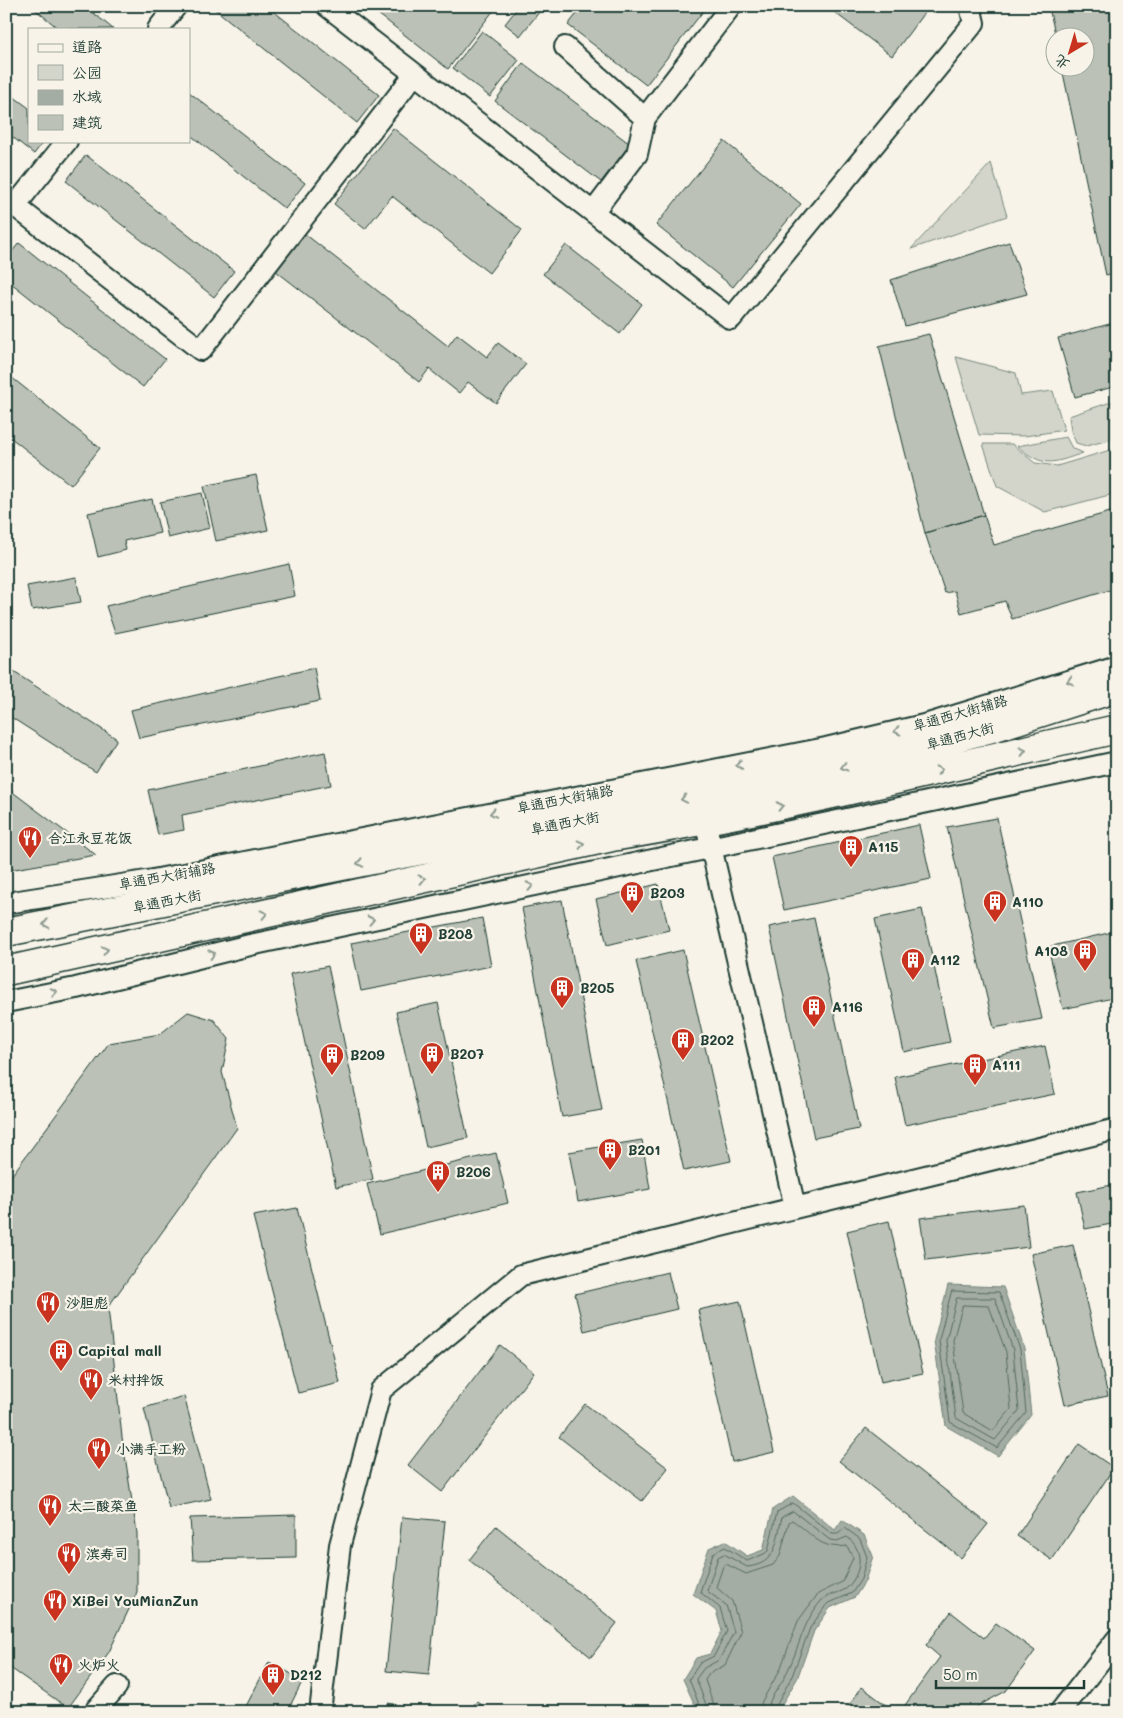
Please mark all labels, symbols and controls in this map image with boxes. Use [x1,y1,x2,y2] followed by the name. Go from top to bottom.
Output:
[28,28,190,142] legend
[1046,28,1096,78] north arrow
[72,36,102,56] text: 道路
[1050,51,1073,74] text: 北
[72,62,102,82] text: 公园
[72,86,102,106] text: 水域
[72,112,102,132] text: 建筑
[1066,675,1075,685] one-way arrow
[911,691,1009,735] street label: 阜通西大街辅路
[924,719,996,753] street label: 阜通西大街
[893,725,902,736] one-way arrow
[1018,746,1027,757] one-way arrow
[734,759,743,770] one-way arrow
[840,761,848,771] one-way arrow
[935,765,944,776] one-way arrow
[515,780,615,817] street label: 阜通西大街辅路
[680,793,689,804] one-way arrow
[776,801,785,811] one-way arrow
[489,807,498,818] one-way arrow
[529,807,601,839] street label: 阜通西大街
[17,825,43,859] restaurant icon: 合江永豆花饭
[48,828,132,847] place label: 合江永豆花饭
[838,834,864,868] building icon: A115
[868,837,898,856] place label: A115
[577,839,585,850] one-way arrow
[356,857,364,868] one-way arrow
[117,858,217,893] street label: 阜通西大街辅路
[418,874,427,885] one-way arrow
[619,880,645,914] building icon: B203
[525,881,534,892] one-way arrow
[650,883,685,902] place label: B203
[131,885,203,917] street label: 阜通西大街
[982,889,1008,923] building icon: A110
[1012,892,1043,911] place label: A110
[259,909,268,920] one-way arrow
[366,915,375,925] one-way arrow
[41,919,50,929] one-way arrow
[408,921,434,955] building icon: B208
[438,924,473,943] place label: B208
[1072,938,1098,972] building icon: A108
[1034,941,1068,960] place label: A108
[101,945,110,955] one-way arrow
[900,947,926,981] building icon: A112
[208,950,216,960] one-way arrow
[930,950,960,969] place label: A112
[549,975,575,1009] building icon: B205
[580,978,614,997] place label: B205
[50,987,58,998] one-way arrow
[801,994,827,1028] building icon: A116
[832,997,863,1016] place label: A116
[670,1027,696,1061] building icon: B202
[700,1030,734,1049] place label: B202
[419,1041,445,1075] building icon: B207
[319,1042,345,1076] building icon: B209
[450,1044,484,1063] place label: B207
[350,1045,385,1064] place label: B209
[962,1052,988,1086] building icon: A111
[992,1055,1020,1074] place label: A111
[597,1137,623,1171] building icon: B201
[628,1140,660,1159] place label: B201
[425,1159,451,1193] building icon: B206
[456,1162,491,1181] place label: B206
[35,1290,61,1324] restaurant icon: 沙胆彪
[66,1293,108,1312] place label: 沙胆彪
[48,1338,74,1372] building icon: Capital mall
[78,1341,161,1360] place label: Capital mall
[78,1367,104,1401] restaurant icon: 米村拌饭
[108,1370,164,1389] place label: 米村拌饭
[86,1436,112,1470] restaurant icon: 小满手工粉
[116,1439,186,1458] place label: 小满手工粉
[37,1493,63,1527] restaurant icon: 太二酸菜鱼
[68,1496,138,1515] place label: 太二酸菜鱼
[56,1541,82,1575] restaurant icon: 滨寿司
[86,1544,128,1563] place label: 滨寿司
[42,1588,68,1622] restaurant icon: XiBei YouMianZun
[72,1591,198,1610] place label: XiBei YouMianZun
[48,1652,74,1686] restaurant icon: 火炉火
[78,1655,120,1674] place label: 火炉火
[936,1658,1083,1690] scale bar
[260,1662,286,1696] building icon: D212
[943,1664,978,1684] text: 50 m
[290,1665,322,1684] place label: D212

